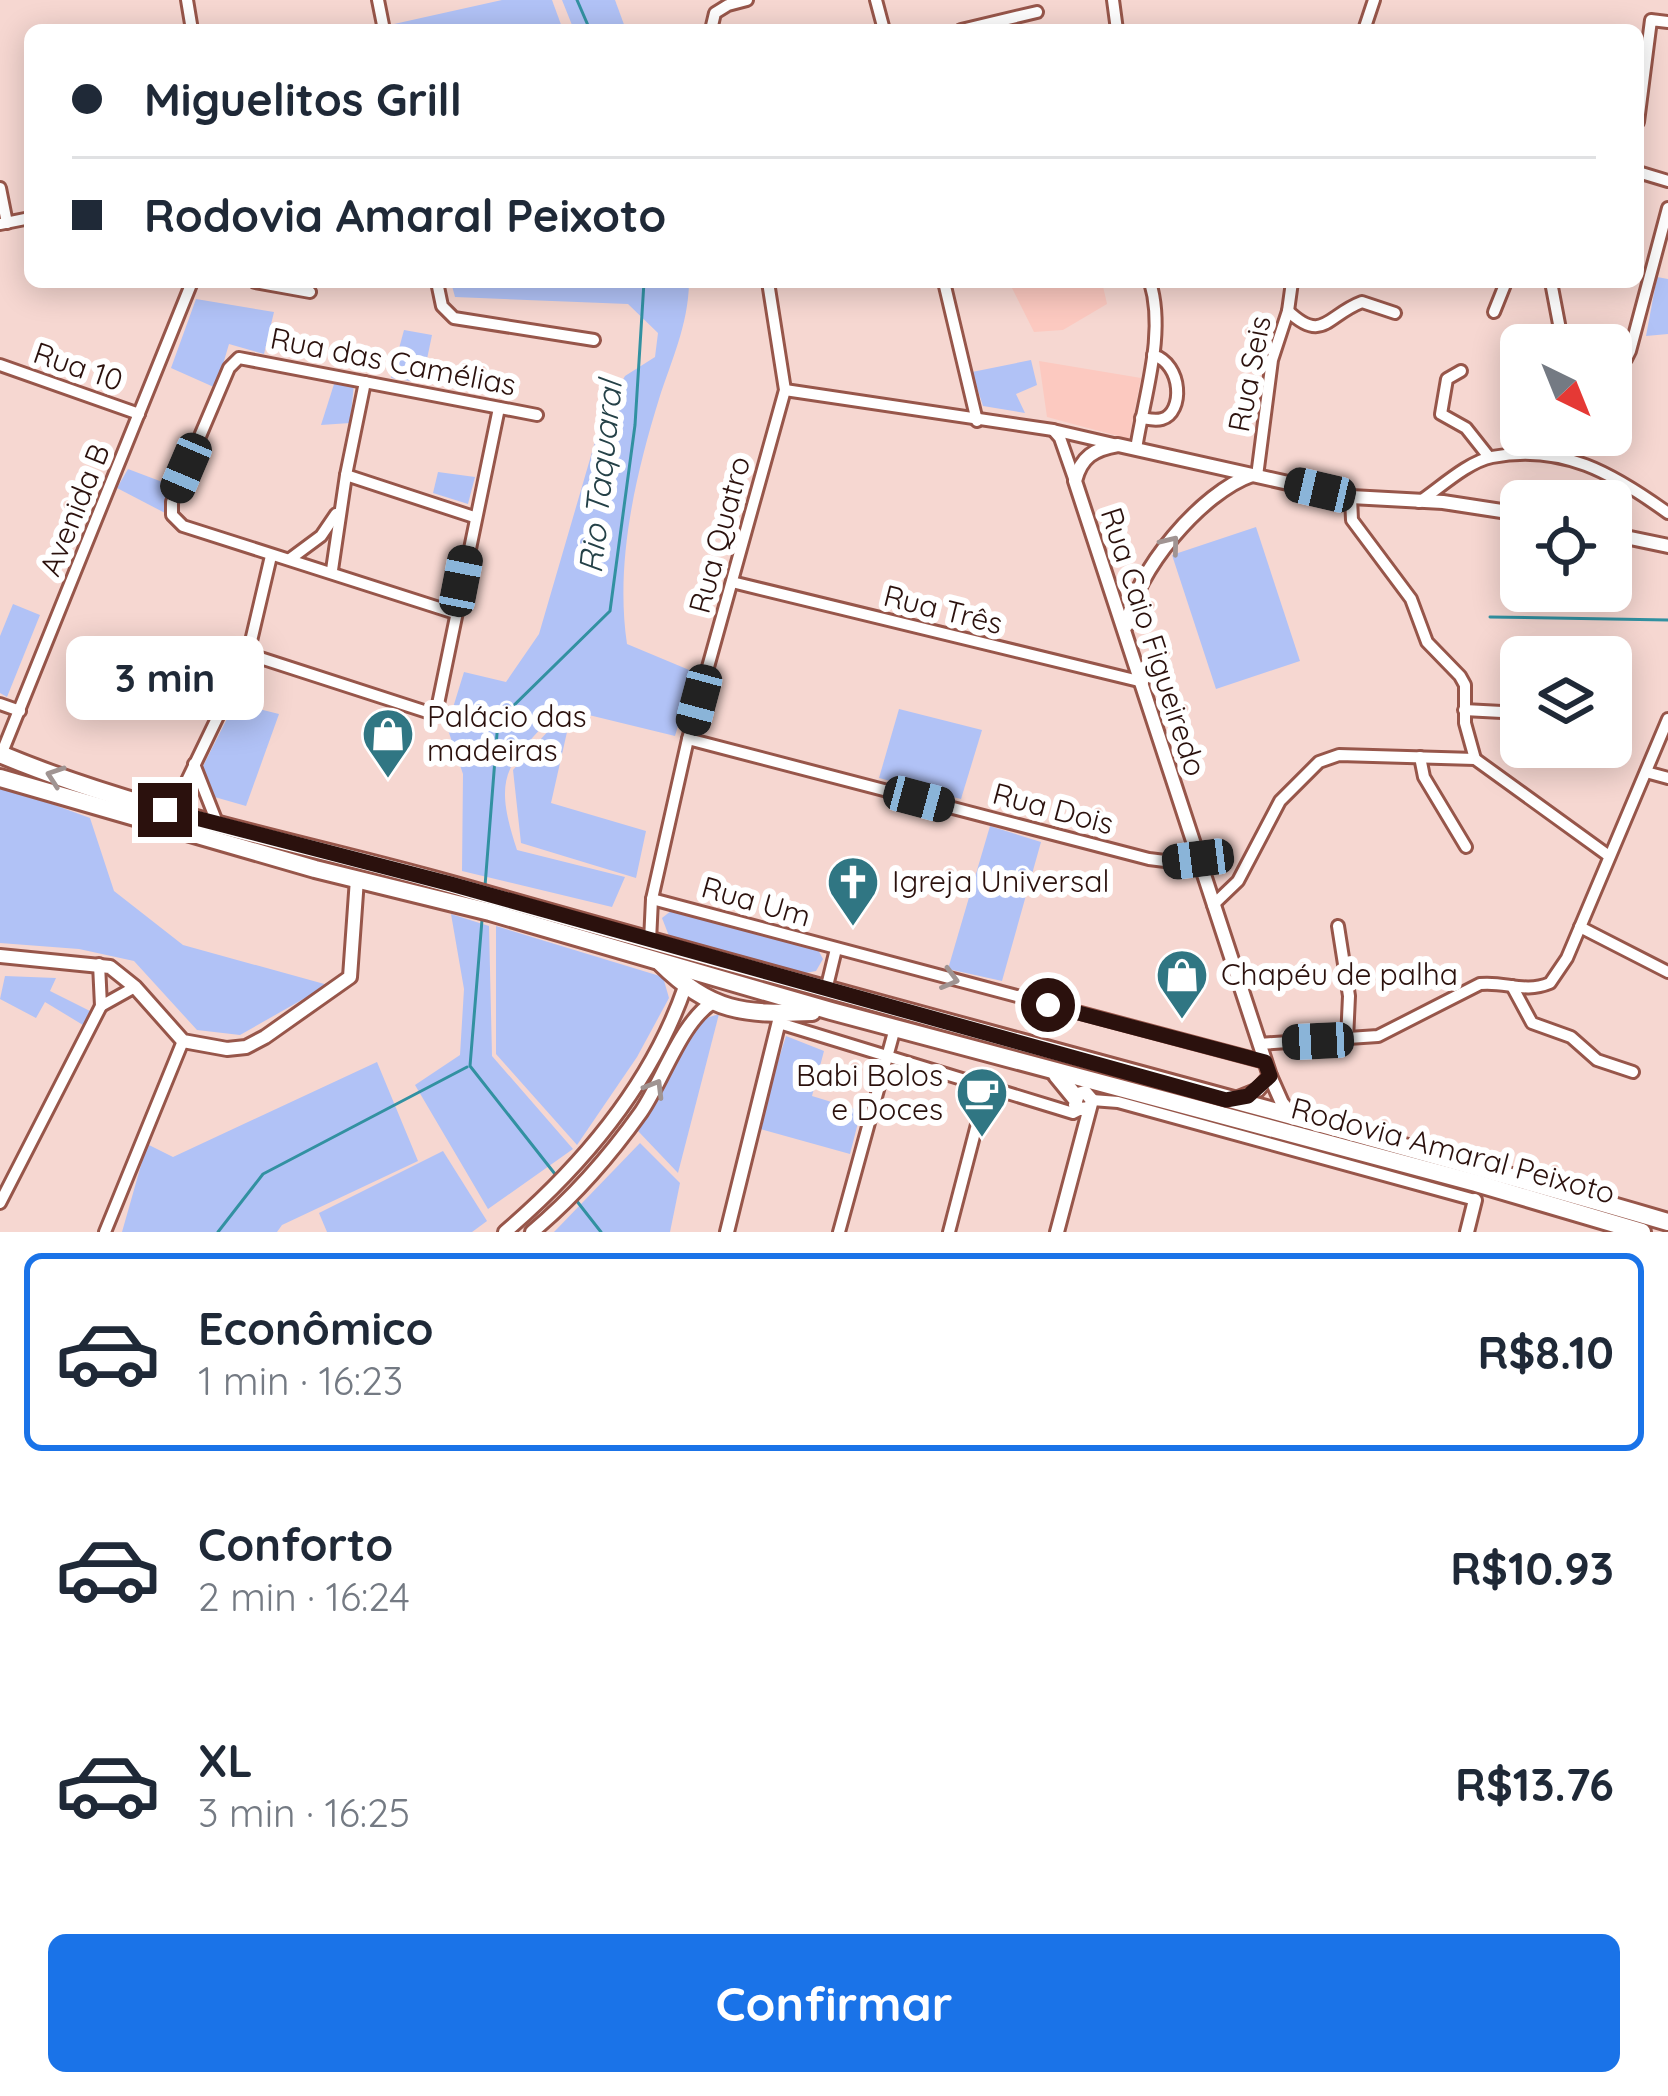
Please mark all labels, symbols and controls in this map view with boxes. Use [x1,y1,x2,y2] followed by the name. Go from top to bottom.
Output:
[144,71,462,127] text: Miguelitos Grill
[144,187,666,243] text: Rodovia Amaral Peixoto
[1219,312,1279,435] street label: Rua Seis
[267,319,519,403] street label: Rua das Camélias
[1500,324,1632,456] north arrow
[1500,324,1632,768] map controls
[29,333,128,399] street label: Rua 10
[569,375,630,575] water label: Rio Taquaral
[155,428,217,508] car
[30,438,118,581] street label: Avenida B
[680,452,758,617] street label: Rua Quatro
[1281,464,1359,516] car
[1500,480,1632,612] button: locate
[1093,503,1215,781] street label: Rua Caio Figueiredo
[1156,535,1178,557] one-way arrow
[436,542,486,620] car
[880,576,1007,642] street label: Rua Três
[66,636,264,720] callout: 3 min
[1500,636,1632,768] button: layers
[115,653,215,702] text: 3 min
[672,661,726,739] car
[427,697,587,769] place label: Palácio das madeiras
[360,706,416,780] shop icon: Palácio das madeiras
[46,766,67,790] one-way arrow
[880,772,958,826] car
[989,774,1118,842] street label: Rua Dois
[138,783,192,837] route end
[1160,837,1236,881] car
[825,854,881,928] church icon: Igreja Universal
[892,862,1109,900] place label: Igreja Universal
[697,867,815,935] street label: Rua Um
[1154,947,1210,1021] shop icon: Chapéu de palha
[1221,955,1458,993] place label: Chapéu de palha
[939,965,959,990] one-way arrow
[1021,978,1075,1032] route start
[1281,1021,1355,1061] car
[796,1056,943,1128] place label: Babi Bolos e Doces
[954,1065,1010,1139] cafe icon: Babi Bolos e Doces
[641,1079,664,1101] one-way arrow
[1287,1088,1619,1212] street label: Rodovia Amaral Peixoto
[54,1298,162,1406] icon: car
[198,1300,434,1356] text: Econômico
[1477,1324,1614,1380] text: R$8.10
[198,1356,403,1405] text: 1 min · 16:23
[54,1514,162,1622] icon: car
[198,1516,393,1572] text: Conforto
[1450,1540,1614,1596] text: R$10.93
[198,1572,410,1621] text: 2 min · 16:24
[54,1730,162,1838] icon: car
[198,1732,253,1788] text: XL
[1455,1756,1614,1812] text: R$13.76
[198,1788,410,1837] text: 3 min · 16:25
[48,1934,1620,2072] button: Confirmar

